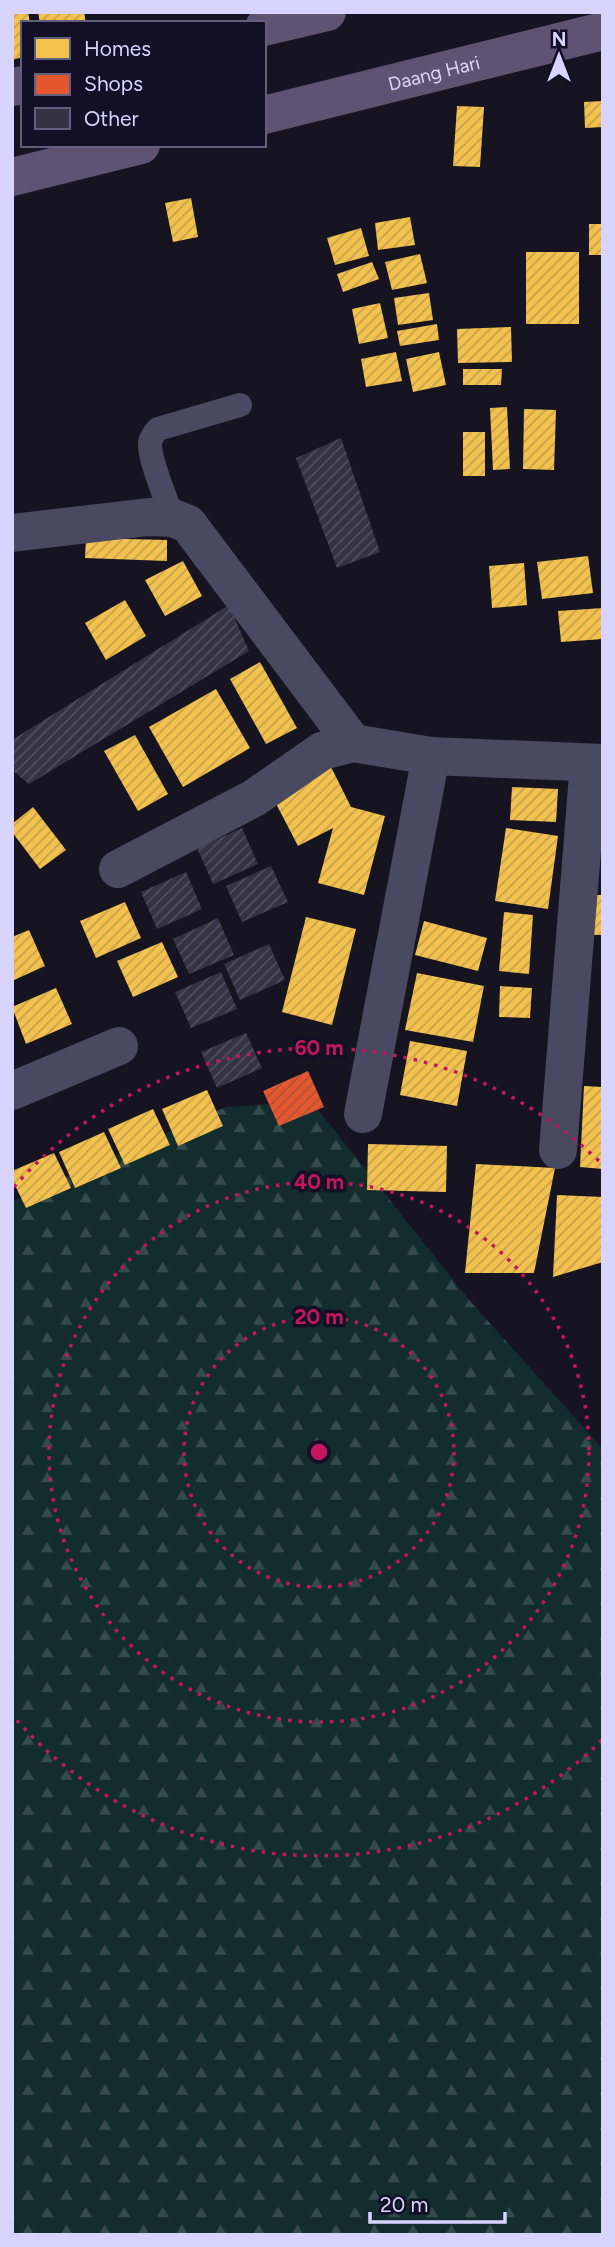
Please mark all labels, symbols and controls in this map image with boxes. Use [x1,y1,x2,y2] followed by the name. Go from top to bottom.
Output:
[21,21,266,147] legend
[524,21,594,91] north arrow
[552,28,566,51] text: N
[84,36,151,61] text: Homes
[386,50,482,95] street label: Daang Hari
[84,71,143,96] text: Shops
[84,106,139,131] text: Other
[294,1035,344,1060] text: 60 m
[294,1169,344,1194] text: 40 m
[294,1304,344,1329] text: 20 m
[307,1440,331,1464] centre of rings
[370,2180,505,2224] scale bar
[380,2192,428,2217] text: 20 m

